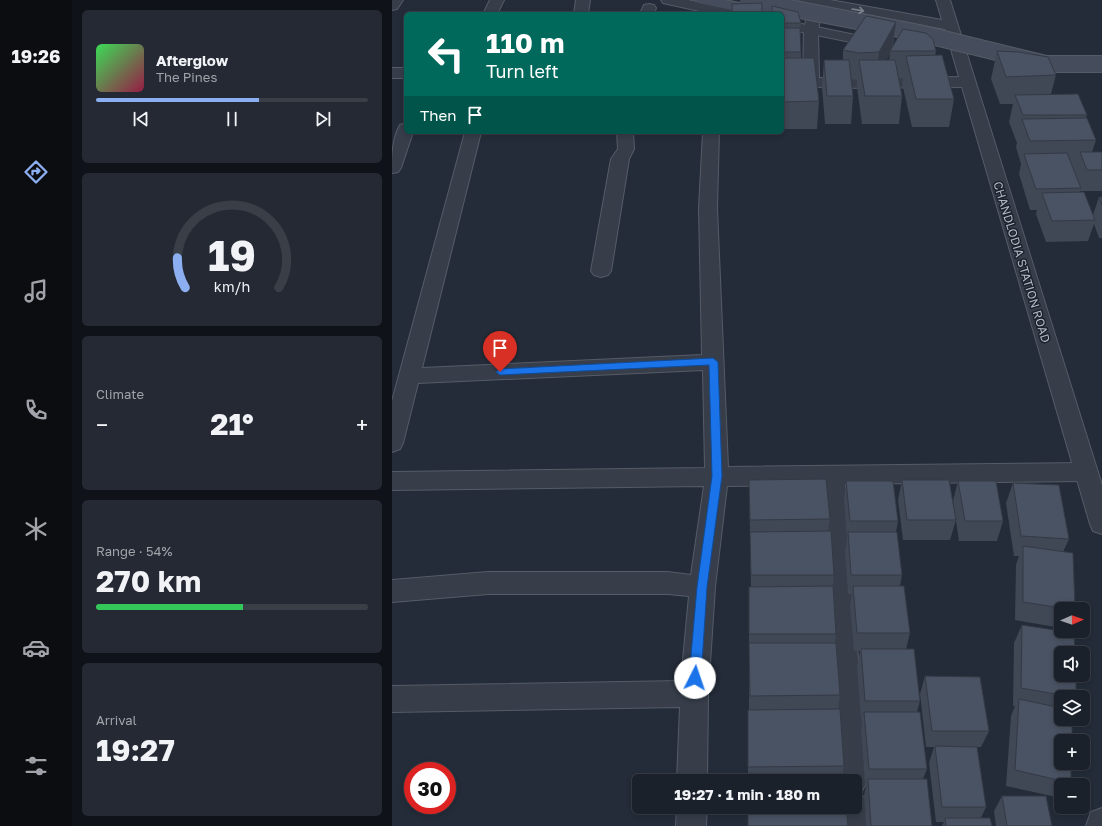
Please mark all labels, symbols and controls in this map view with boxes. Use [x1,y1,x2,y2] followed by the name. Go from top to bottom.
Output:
[851,6,864,14] one-way arrow
[486,26,565,59] text: 110 m
[420,28,472,80] icon: left
[12,45,60,67] text: 19:26
[156,51,228,69] text: Afterglow
[486,60,559,82] text: Turn left
[156,69,217,85] text: The Pines
[464,104,486,126] icon: arrive
[420,106,456,124] text: Then
[130,108,152,130] icon: previous
[221,108,243,130] icon: pause
[312,108,334,130] icon: next
[22,158,50,186] icon: directions
[990,180,1054,344] street label: CHANDLODIA STATION ROAD
[208,230,256,280] text: 19
[22,277,50,305] icon: music
[214,277,250,294] text: km/h
[483,331,517,372] pin
[489,337,511,359] icon: arrive
[96,386,144,402] text: Climate
[22,396,50,424] icon: phone
[210,406,254,442] text: 21°
[96,411,108,438] text: −
[356,411,368,438] text: +
[22,515,50,543] icon: climate
[96,543,172,559] text: Range · 54%
[96,563,201,599] text: 270 km
[1054,602,1090,638] north arrow
[1054,602,1090,814] map controls
[22,634,50,662] icon: car
[1054,646,1090,682] button: sound
[674,657,716,699] position arrow
[1054,690,1090,726] button: layers
[96,712,137,728] text: Arrival
[96,732,175,768] text: 19:27
[1054,734,1090,770] button: +
[22,752,50,780] icon: filters
[404,762,456,814] speed limit sign: 30
[1054,778,1090,814] button: −
[674,785,820,803] text: 19:27 · 1 min · 180 m

